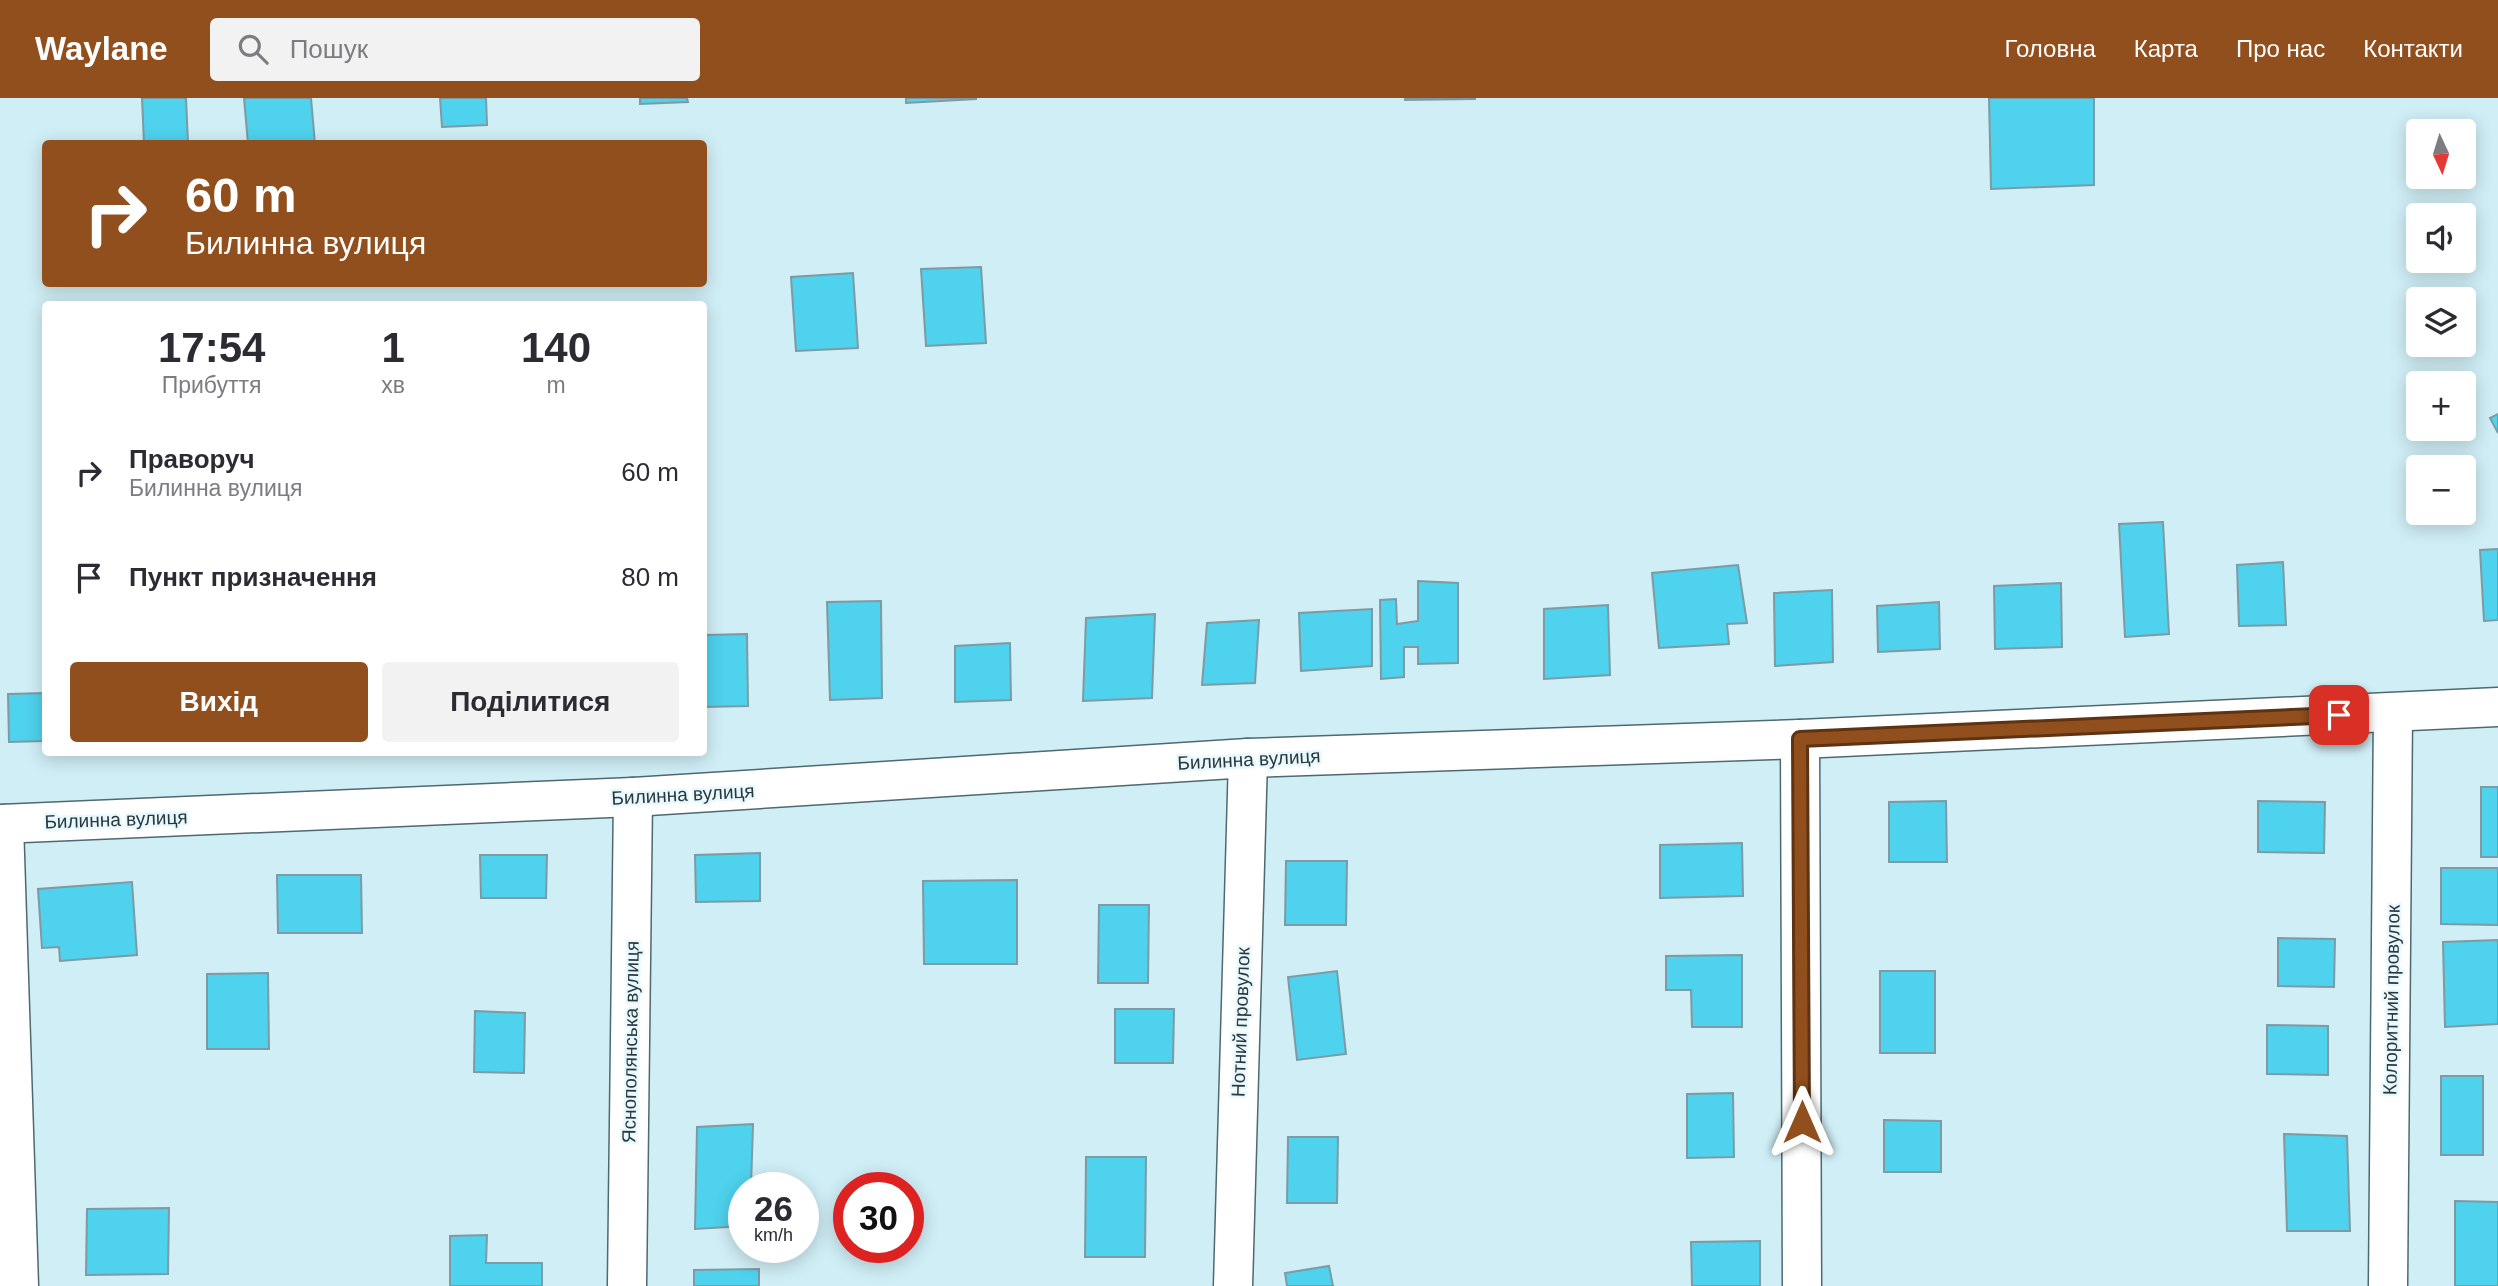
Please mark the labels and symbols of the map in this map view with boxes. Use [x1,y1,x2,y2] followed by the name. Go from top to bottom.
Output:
[2406,119,2476,189] north arrow
[2309,685,2369,745] pin
[1177,745,1321,774] street label: Билинна вулиця
[611,780,755,809] street label: Билинна вулиця
[44,807,188,832] street label: Билинна вулиця
[2379,904,2404,1095] street label: Колоритний провулок
[618,941,643,1143] street label: Яснополянська вулиця
[1227,946,1254,1097] street label: Нотний провулок
[1765,1085,1839,1159] position arrow
[833,1172,924,1263] speed limit sign: 30

